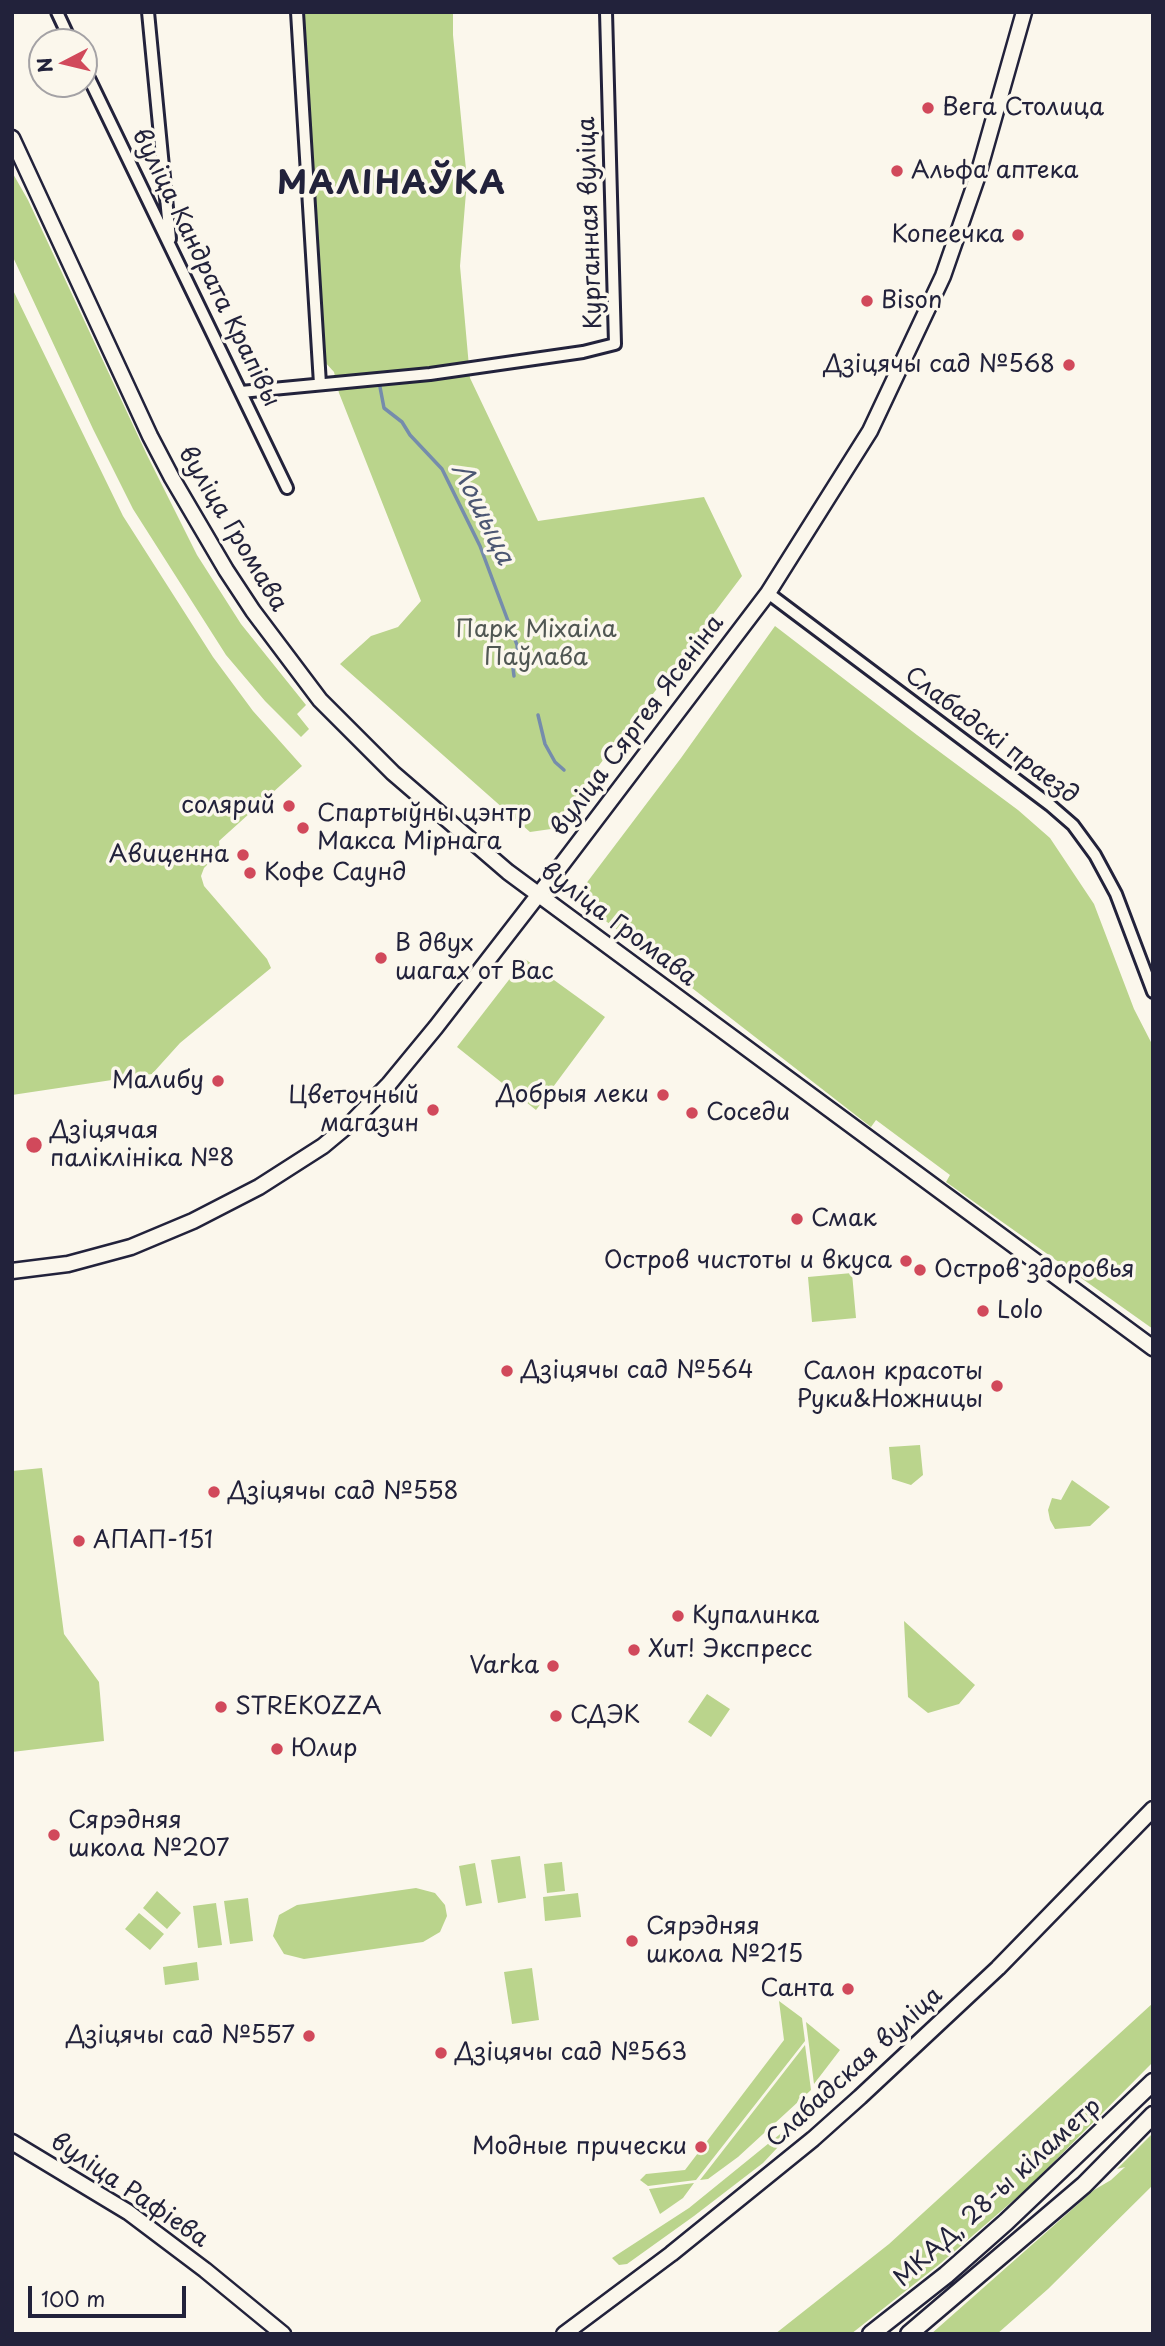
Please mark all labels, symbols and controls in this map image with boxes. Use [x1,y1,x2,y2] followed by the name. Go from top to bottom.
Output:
[28,28,98,98] north arrow
[29,56,59,74] text: N
[942,94,1104,122] place label: Вега Столица
[920,100,936,116] marker: Вега Столица
[573,116,609,330] street label: Курганная вуліца
[125,124,285,412] street label: вуліца Кандрата Крапівы
[911,157,1079,185] place label: Альфа аптека
[889,163,905,179] marker: Альфа аптека
[278,166,506,204] district label: МАЛІНАЎКА
[891,221,1004,249] place label: Копеечка
[1010,227,1026,243] marker: Копеечка
[881,287,942,315] place label: Bison
[859,293,875,309] marker: Bison
[823,351,1055,379] place label: Дзіцячы сад №568
[1061,357,1077,373] marker: Дзіцячы сад №568
[171,441,293,617] street label: вуліца Громава
[444,458,520,570] water label: Лошыца
[545,610,731,842] street label: вуліца Сяргея Ясеніна
[455,616,617,672] park label: Парк Міхаіла Паўлава
[898,661,1084,811] street label: Слабадскі праезд
[181,792,275,820] place label: солярий
[281,798,297,814] marker: солярий
[317,800,532,856] place label: Спартыўны цэнтр Макса Мірнага
[295,820,311,836] marker: Спартыўны цэнтр Макса Мірнага
[109,841,229,869] place label: Авиценна
[235,847,251,863] marker: Авиценна
[534,857,702,993] street label: вуліца Громава
[264,859,406,887] place label: Кофе Саунд
[242,865,258,881] marker: Кофе Саунд
[395,930,554,986] place label: В двух шагах от Вас
[373,950,389,966] marker: В двух шагах от Вас
[112,1067,204,1095] place label: Малибу
[210,1073,226,1089] marker: Малибу
[496,1081,649,1109] place label: Добрыя леки
[288,1082,419,1138] place label: Цветочный магазин
[655,1087,671,1103] marker: Добрыя леки
[706,1099,790,1127] place label: Соседи
[425,1102,441,1118] marker: Цветочный магазин
[684,1105,700,1121] marker: Соседи
[50,1117,235,1173] place label: Дзіцячая паліклініка №8
[24,1135,44,1155] marker: Дзіцячая паліклініка №8
[811,1205,877,1233] place label: Смак
[789,1211,805,1227] marker: Смак
[604,1247,892,1275] place label: Остров чистоты и вкуса
[898,1253,914,1269] marker: Остров чистоты и вкуса
[934,1256,1135,1284] place label: Остров здоровья
[912,1262,928,1278] marker: Остров здоровья
[997,1297,1043,1325] place label: Lolo
[975,1303,991,1319] marker: Lolo
[521,1357,754,1385] place label: Дзіцячы сад №564
[796,1358,983,1414] place label: Салон красоты Руки&Ножницы
[499,1363,515,1379] marker: Дзіцячы сад №564
[989,1378,1005,1394] marker: Салон красоты Руки&Ножницы
[228,1478,459,1506] place label: Дзіцячы сад №558
[206,1484,222,1500] marker: Дзіцячы сад №558
[93,1527,213,1555] place label: АПАП-151
[71,1533,87,1549] marker: АПАП-151
[692,1602,819,1630] place label: Купалинка
[670,1608,686,1624] marker: Купалинка
[648,1636,812,1664] place label: Хит! Экспресс
[626,1642,642,1658] marker: Хит! Экспресс
[469,1652,539,1680] place label: Varka
[545,1658,561,1674] marker: Varka
[235,1693,382,1721] place label: STREKOZZA
[213,1699,229,1715] marker: STREKOZZA
[570,1702,640,1730] place label: СДЭК
[548,1708,564,1724] marker: СДЭК
[291,1735,358,1763] place label: Юлир
[269,1741,285,1757] marker: Юлир
[68,1807,229,1863] place label: Сярэдняя школа №207
[46,1827,62,1843] marker: Сярэдняя школа №207
[646,1913,803,1969] place label: Сярэдняя школа №215
[624,1933,640,1949] marker: Сярэдняя школа №215
[760,1975,834,2003] place label: Санта
[761,1981,949,2155] street label: Слабадская вуліца
[840,1981,856,1997] marker: Санта
[66,2022,295,2050] place label: Дзіцячы сад №557
[301,2028,317,2044] marker: Дзіцячы сад №557
[455,2039,687,2067] place label: Дзіцячы сад №563
[433,2045,449,2061] marker: Дзіцячы сад №563
[889,2092,1107,2294] street label: МКАД, 28-ы кіламетр
[45,2128,213,2254] street label: вуліца Рафіева
[472,2133,687,2161] place label: Модные прически
[693,2139,709,2155] marker: Модные прически
[32,2272,189,2316] scale bar
[41,2282,105,2314] text: 100 m

